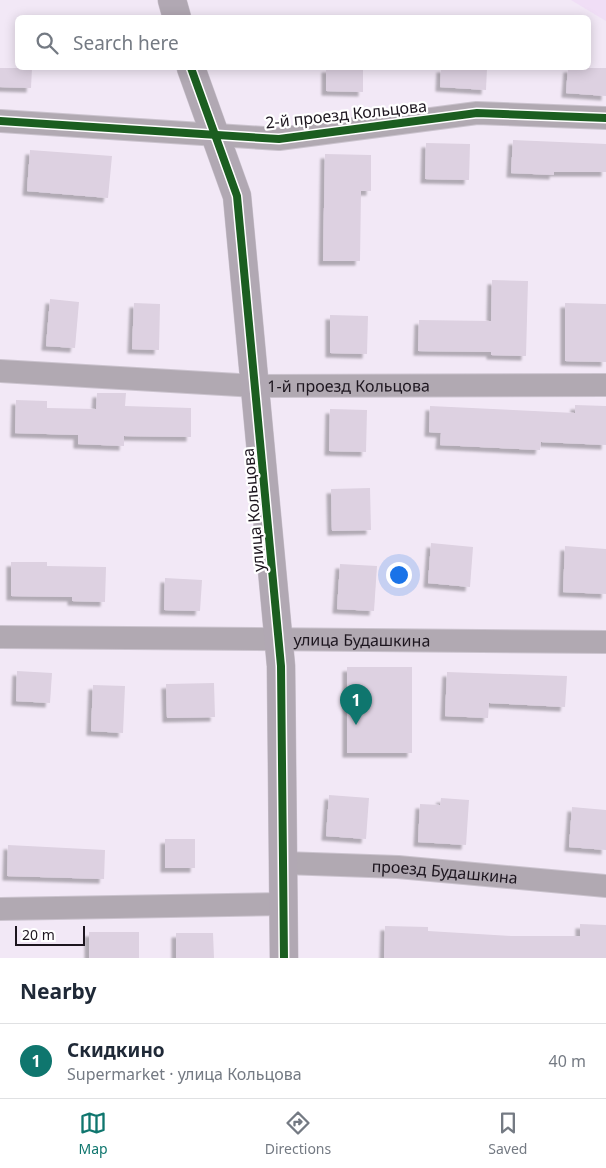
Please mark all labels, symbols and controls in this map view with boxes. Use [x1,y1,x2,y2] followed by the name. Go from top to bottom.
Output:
[15,15,591,70] search box
[33,29,61,57] icon: search
[73,30,179,56] text: Search here
[264,95,428,133] street label: 2-й проезд Кольцова
[267,375,430,397] street label: 1-й проезд Кольцова
[237,447,269,573] street label: улица Кольцова
[386,562,412,588] your location
[294,628,430,652] street label: улица Будашкина
[340,684,372,725] pin: 1
[371,855,519,889] street label: проезд Будашкина
[15,923,85,946] scale bar
[22,925,55,944] text: 20 m
[20,977,96,1005] text: Nearby
[67,1037,165,1063] text: Скидкино
[31,1050,41,1072] text: 1
[549,1050,586,1072] text: 40 m
[67,1063,302,1085] text: Supermarket · улица Кольцова
[79,1109,108,1158] tab: Map
[265,1109,331,1158] tab: Directions
[488,1109,527,1158] tab: Saved

